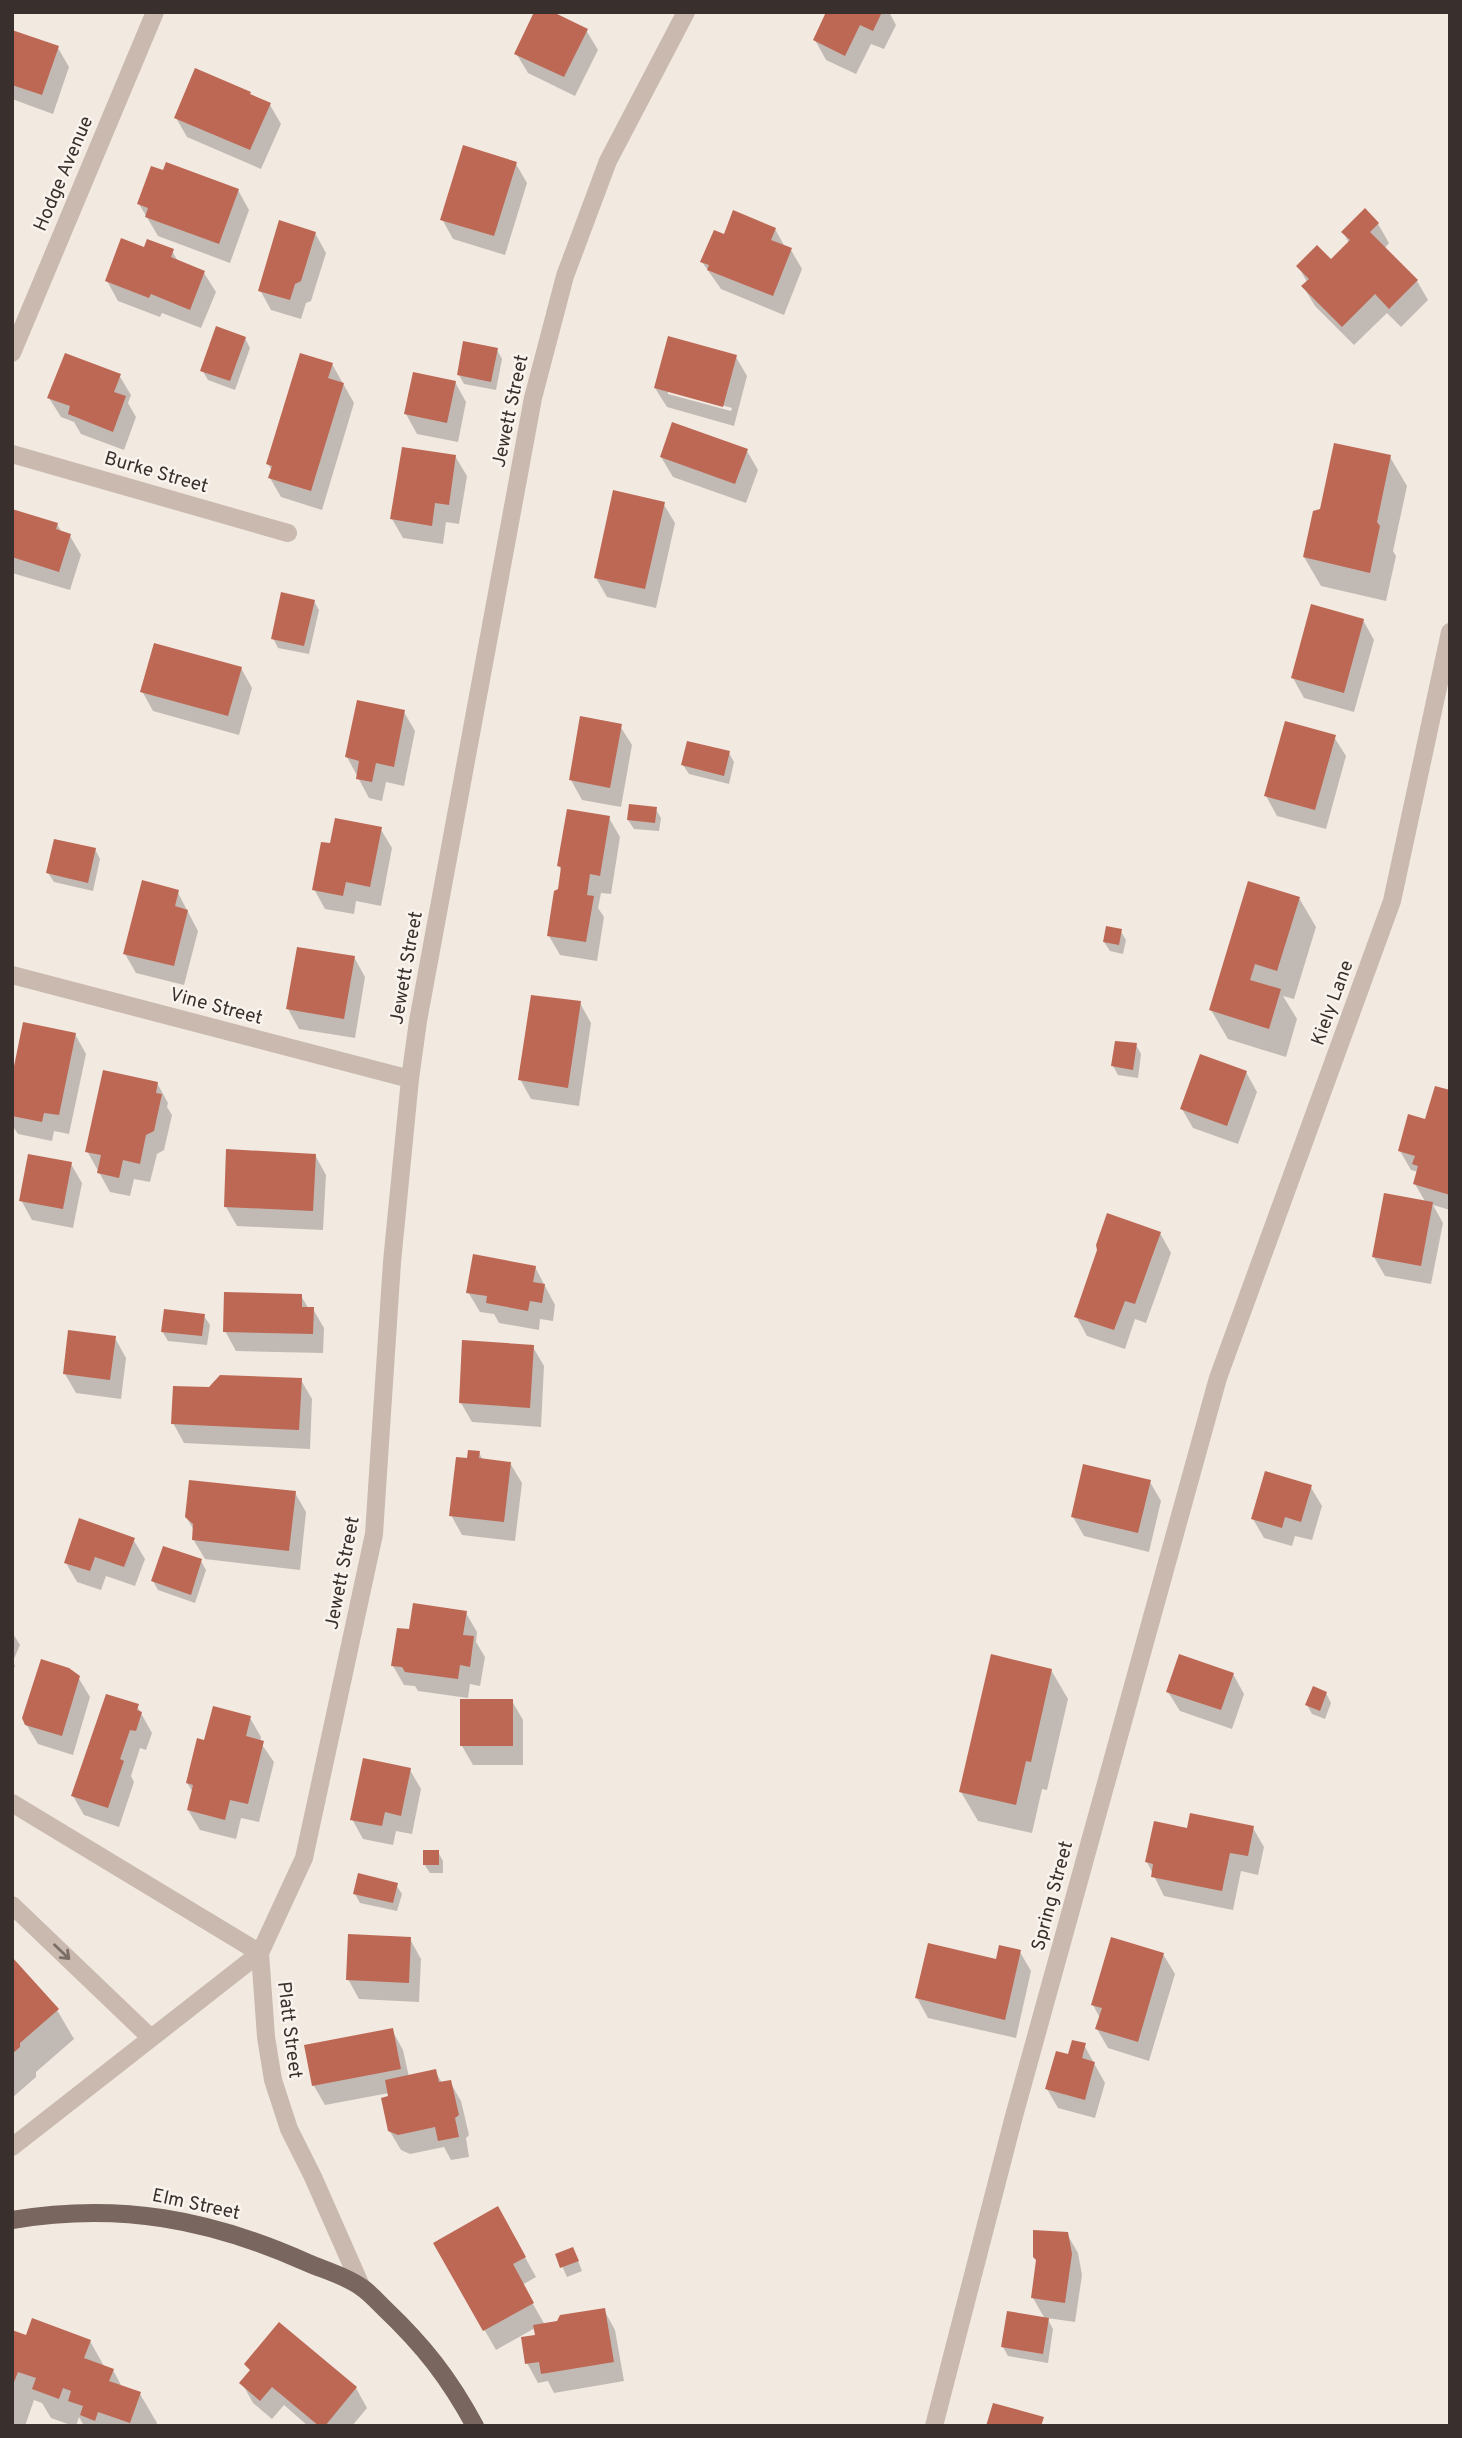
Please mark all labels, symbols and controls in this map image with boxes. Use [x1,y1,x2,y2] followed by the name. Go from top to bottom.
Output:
[29,113,99,235] street label: Hodge Avenue
[487,352,535,470] street label: Jewett Street
[101,447,211,499] street label: Burke Street
[385,909,429,1027] street label: Jewett Street
[1306,957,1360,1049] street label: Kiely Lane
[167,983,265,1031] street label: Vine Street
[320,1514,366,1632] street label: Jewett Street
[1027,1839,1079,1953] street label: Spring Street
[53,1944,70,1961] one-way arrow
[271,1980,307,2080] street label: Platt Street
[150,2184,242,2226] street label: Elm Street

